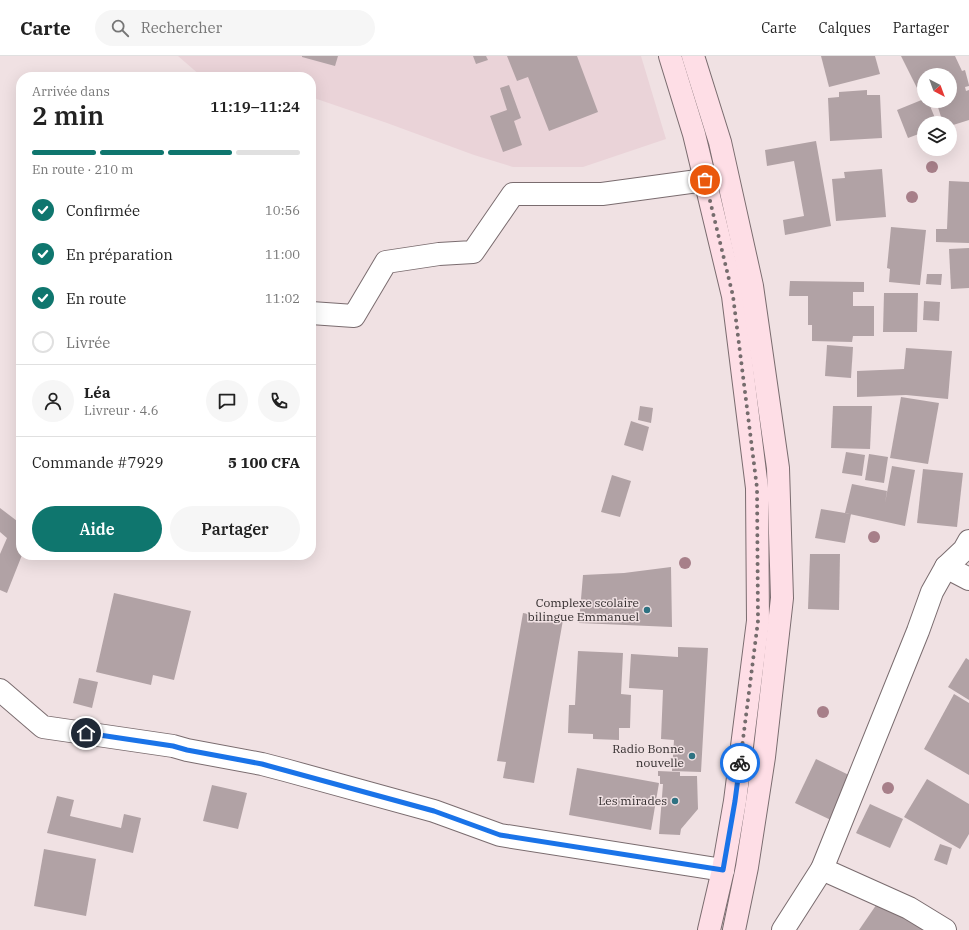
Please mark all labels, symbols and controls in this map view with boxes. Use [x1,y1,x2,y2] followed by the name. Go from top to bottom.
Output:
[95,10,375,46] search box
[20,16,71,40] text: Carte
[109,17,131,39] icon: search
[141,18,222,37] text: Rechercher
[761,19,797,37] text: Carte
[819,19,871,37] text: Calques
[893,19,949,37] text: Partager
[917,68,957,108] north arrow
[917,68,957,156] map controls
[32,83,110,100] text: Arrivée dans
[210,97,300,116] text: 11:19–11:24
[32,98,104,132] text: 2 min
[917,116,957,156] button: layers
[32,161,133,178] text: En route · 210 m
[688,163,722,197] pin
[694,169,716,191] icon: bag
[32,199,54,221] icon: check
[66,201,140,220] text: Confirmée
[265,202,300,219] text: 10:56
[32,243,54,265] icon: check
[66,245,173,264] text: En préparation
[265,246,300,263] text: 11:00
[32,287,54,309] icon: check
[66,289,126,308] text: En route
[265,290,300,307] text: 11:02
[66,333,110,352] text: Livrée
[32,380,74,422] button: person
[206,380,248,422] button: chat
[258,380,300,422] button: phone
[84,383,111,402] text: Léa
[84,402,159,419] text: Livreur · 4.6
[32,453,163,472] text: Commande #7929
[228,453,300,472] text: 5 100 CFA
[32,506,162,552] button: Aide
[170,506,300,552] button: Partager
[528,595,639,624] place label: Complexe scolaire bilingue Emmanuel
[642,605,652,615] marker: Complexe scolaire bilingue Emmanuel
[69,716,103,750] pin
[75,722,97,744] icon: home
[612,741,684,770] place label: Radio Bonne nouvelle
[720,743,760,783] courier
[687,751,697,761] marker: Radio Bonne nouvelle
[729,752,751,774] icon: bike
[598,793,667,808] place label: Les mirades
[670,796,680,806] marker: Les mirades

